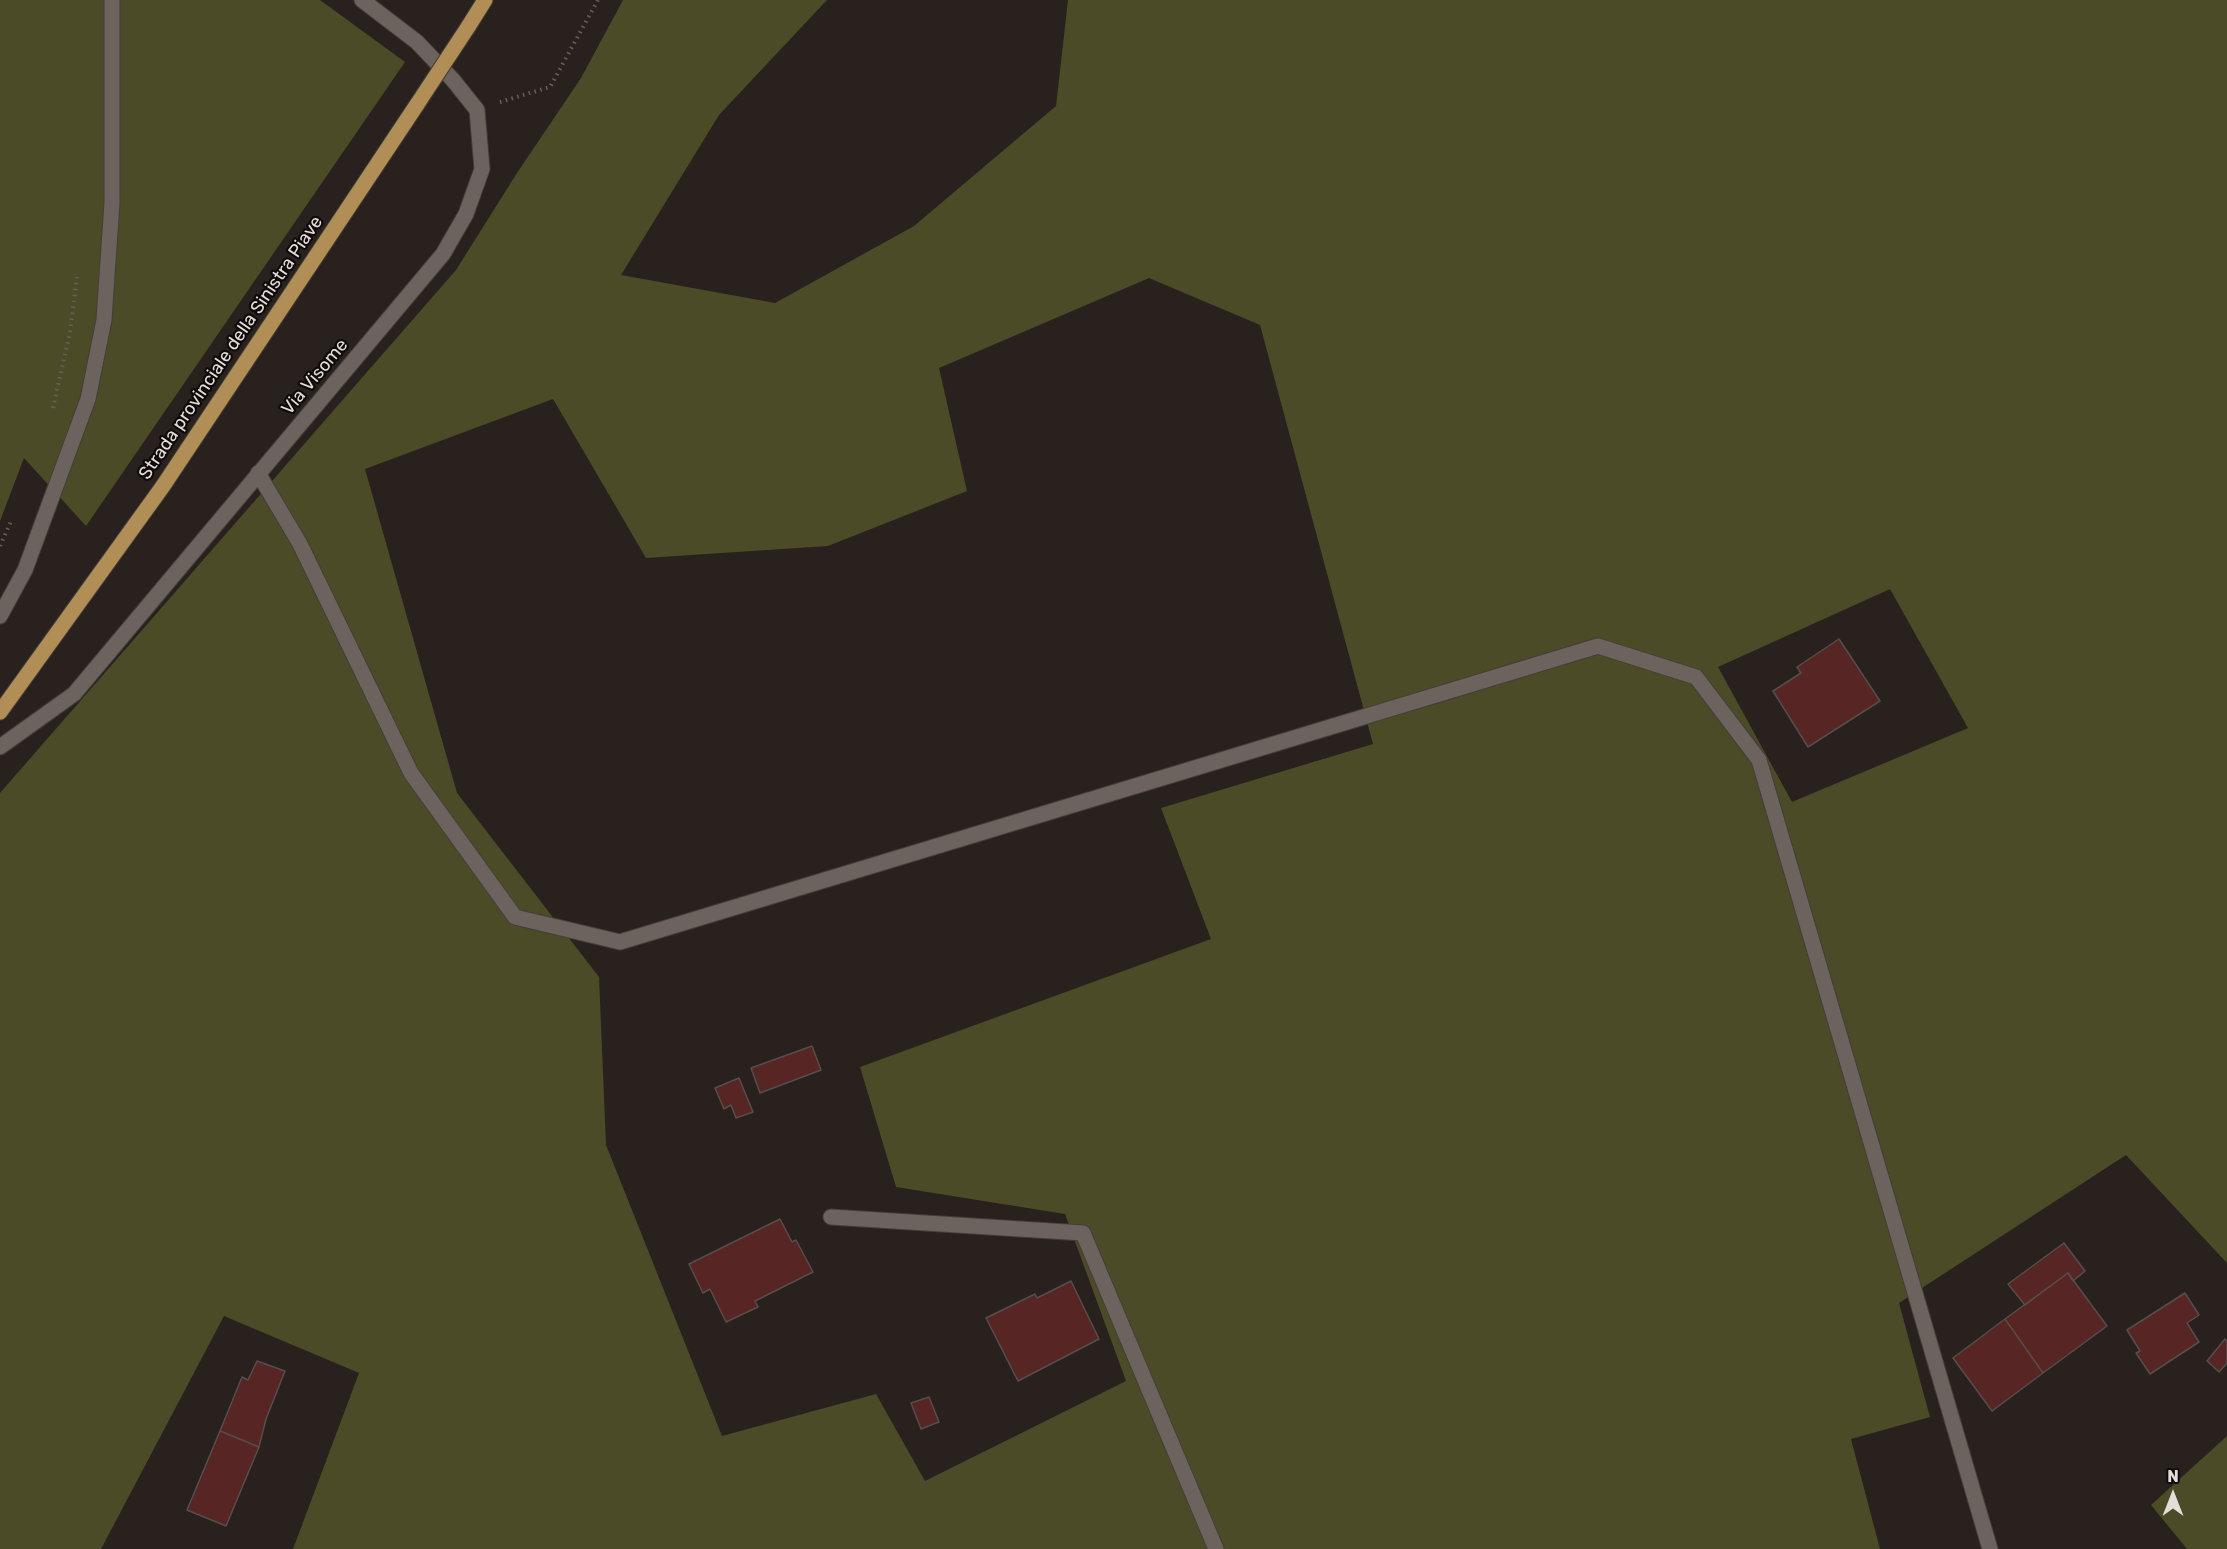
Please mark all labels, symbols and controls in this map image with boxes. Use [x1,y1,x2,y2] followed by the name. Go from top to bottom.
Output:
[135,212,327,484] street label: Strada provinciale della Sinistra Piave
[277,335,353,419] street label: Via Visome
[2143,1465,2203,1525] north arrow
[2167,1467,2179,1486] text: N

